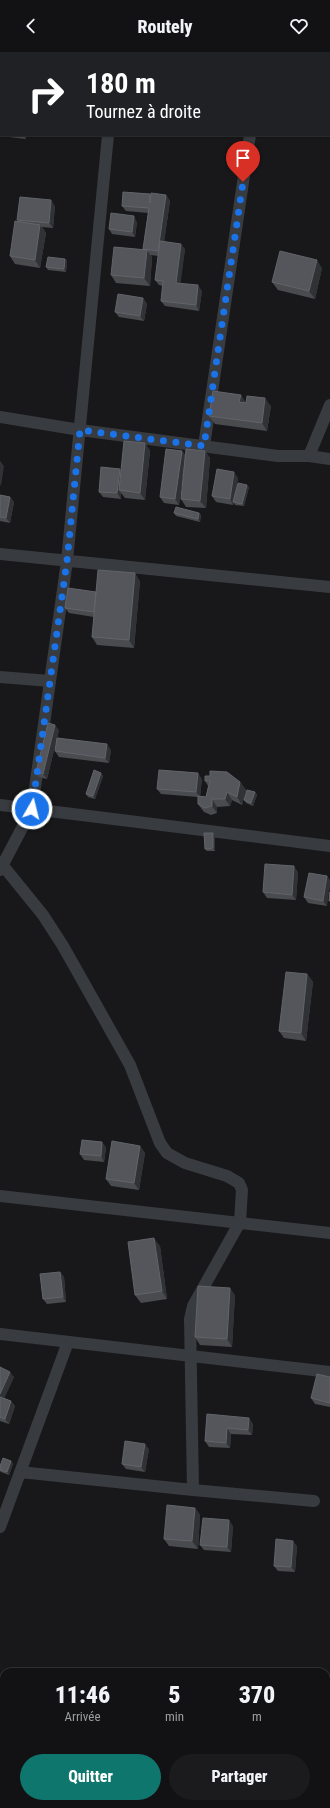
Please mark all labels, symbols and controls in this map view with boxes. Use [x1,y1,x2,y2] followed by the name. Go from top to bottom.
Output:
[20,15,42,37] icon: back
[288,15,310,37] icon: heart
[138,16,192,37] text: Routely
[86,67,156,100] text: 180 m
[20,68,72,120] icon: right
[86,101,201,122] text: Tournez à droite
[226,141,260,182] pin
[232,147,254,169] icon: arrive
[11,788,53,830] position arrow
[55,1681,110,1709] text: 11:46
[168,1681,181,1709] text: 5
[239,1681,275,1709] text: 370
[64,1709,101,1724] text: Arrivée
[165,1709,184,1724] text: min
[252,1709,262,1724] text: m
[20,1754,161,1800] button: Quitter
[169,1754,310,1800] button: Partager

